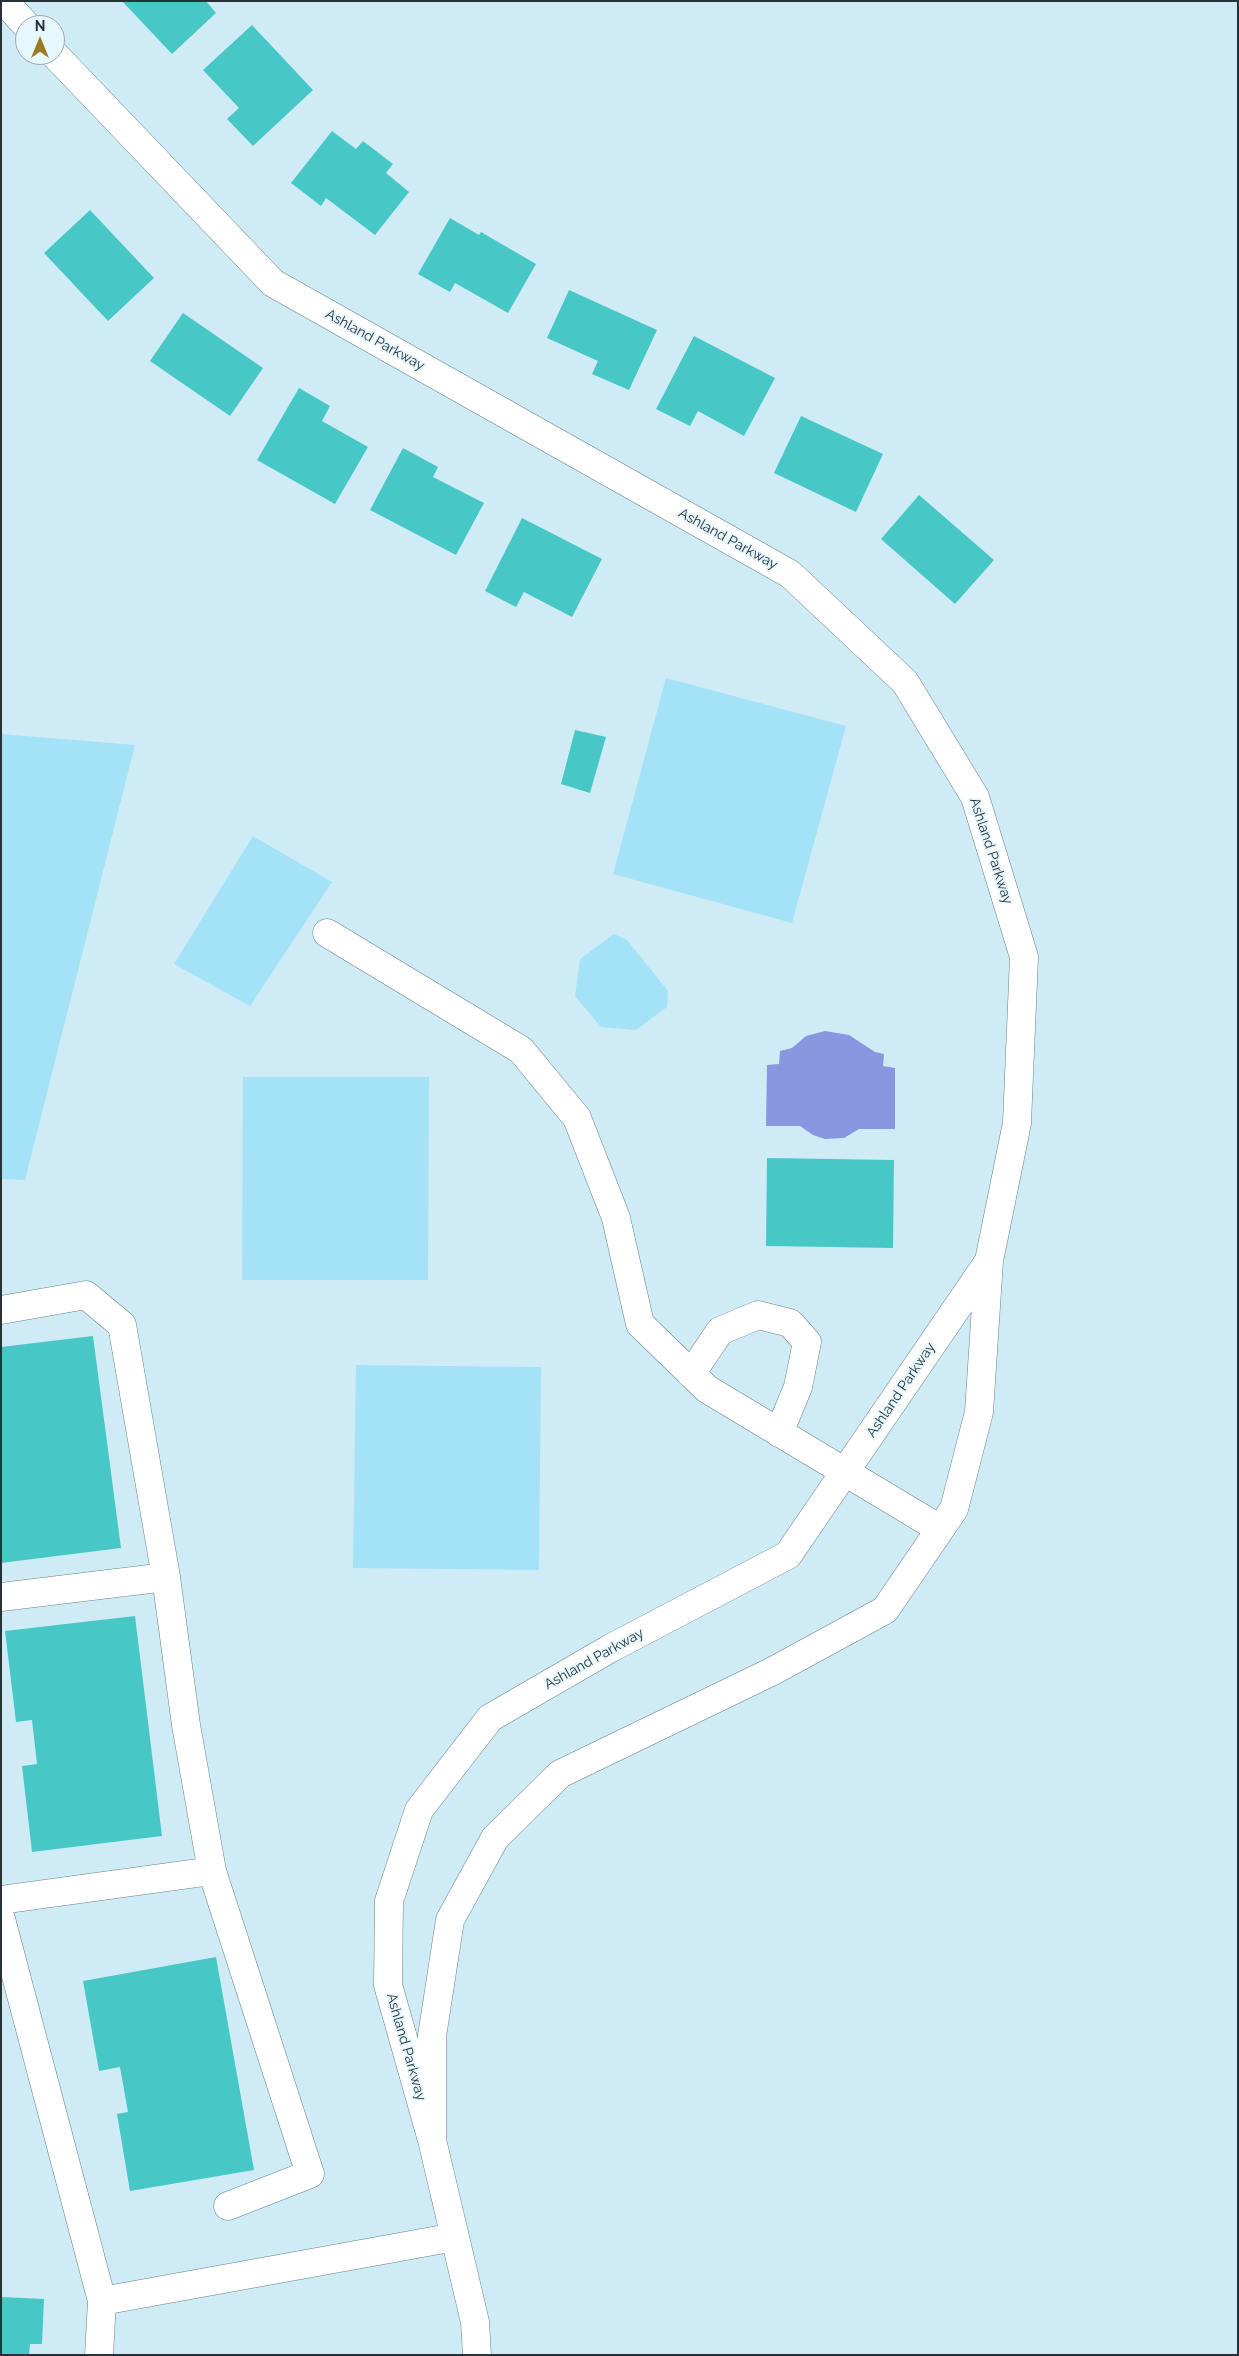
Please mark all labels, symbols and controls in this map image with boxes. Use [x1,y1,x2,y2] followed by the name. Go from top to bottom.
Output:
[15,15,65,65] north arrow
[35,18,45,34] text: N
[322,306,428,374] street label: Ashland Parkway
[675,505,781,573] street label: Ashland Parkway
[966,796,1016,906] street label: Ashland Parkway
[863,1339,939,1441] street label: Ashland Parkway
[541,1625,647,1693] street label: Ashland Parkway
[383,1991,429,2103] street label: Ashland Parkway

